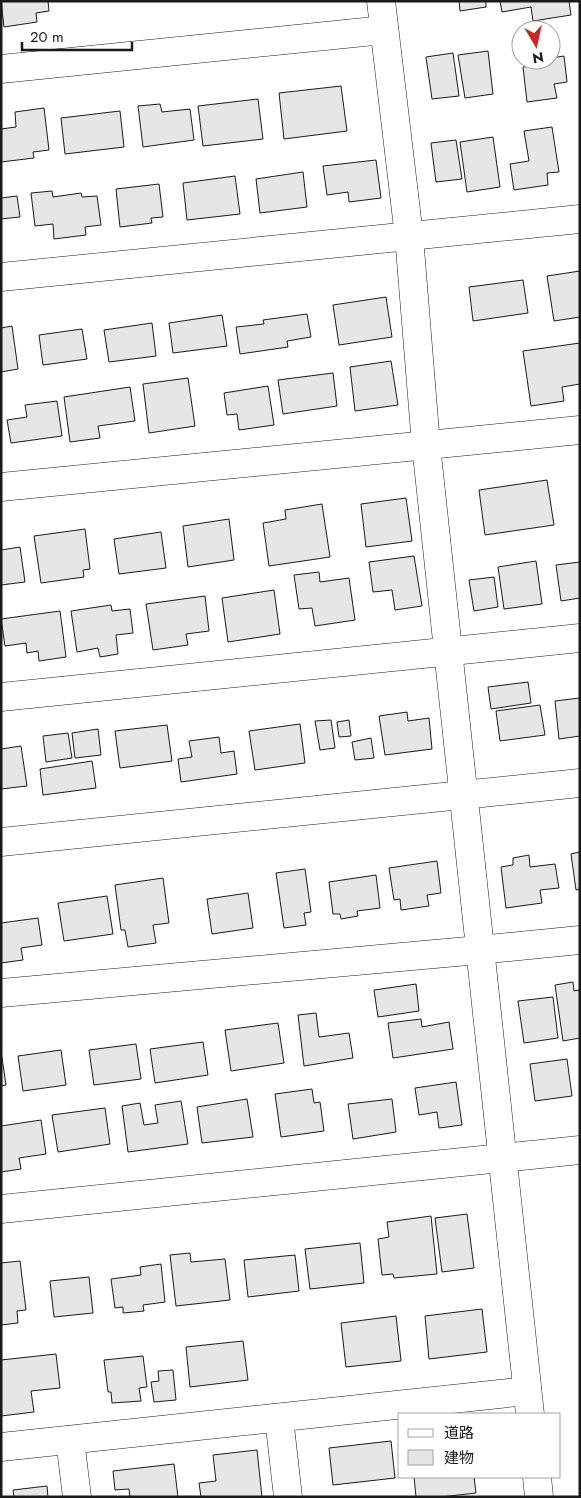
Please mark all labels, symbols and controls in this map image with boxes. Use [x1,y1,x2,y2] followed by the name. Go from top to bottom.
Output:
[22,20,132,52] scale bar
[511,20,561,70] north arrow
[30,26,64,48] text: 20 m
[531,47,545,69] text: N
[398,1413,561,1478] legend
[444,1422,474,1444] text: 道路
[444,1447,474,1469] text: 建物

